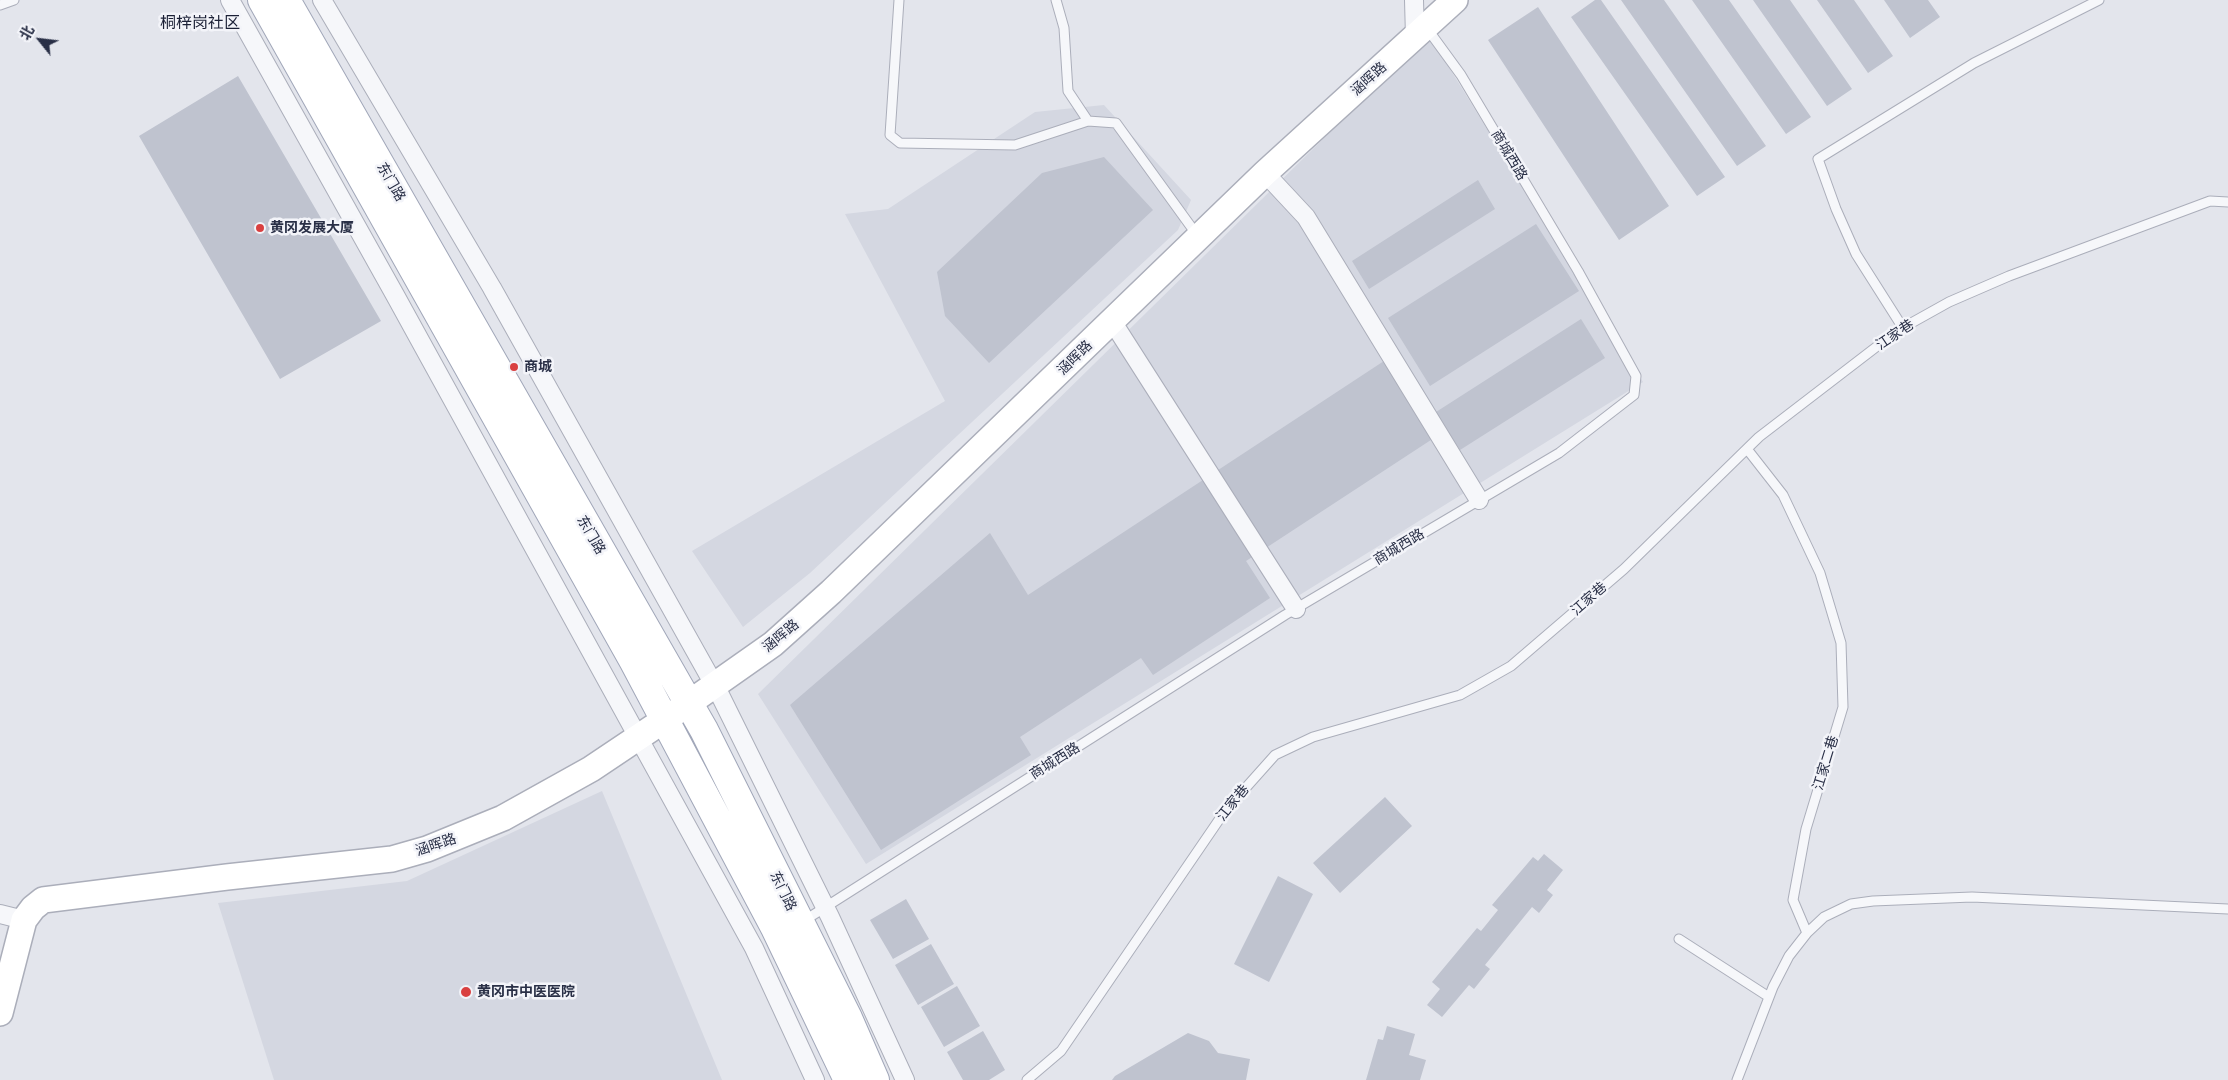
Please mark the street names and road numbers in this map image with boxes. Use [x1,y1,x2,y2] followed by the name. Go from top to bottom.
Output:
[1348,59,1390,99] street label: 涵晖路
[1487,127,1531,183] street label: 商城西路
[373,160,409,204] street label: 东门路
[1873,316,1917,354] street label: 江家巷
[1054,337,1096,379] street label: 涵晖路
[573,513,609,557] street label: 东门路
[1371,525,1427,569] street label: 商城西路
[1568,579,1610,619] street label: 江家巷
[760,616,802,656] street label: 涵晖路
[1810,734,1842,792] street label: 江家二巷
[1027,739,1083,783] street label: 商城西路
[1213,781,1253,825] street label: 江家巷
[413,830,459,860] street label: 涵晖路
[766,868,800,914] street label: 东门路

